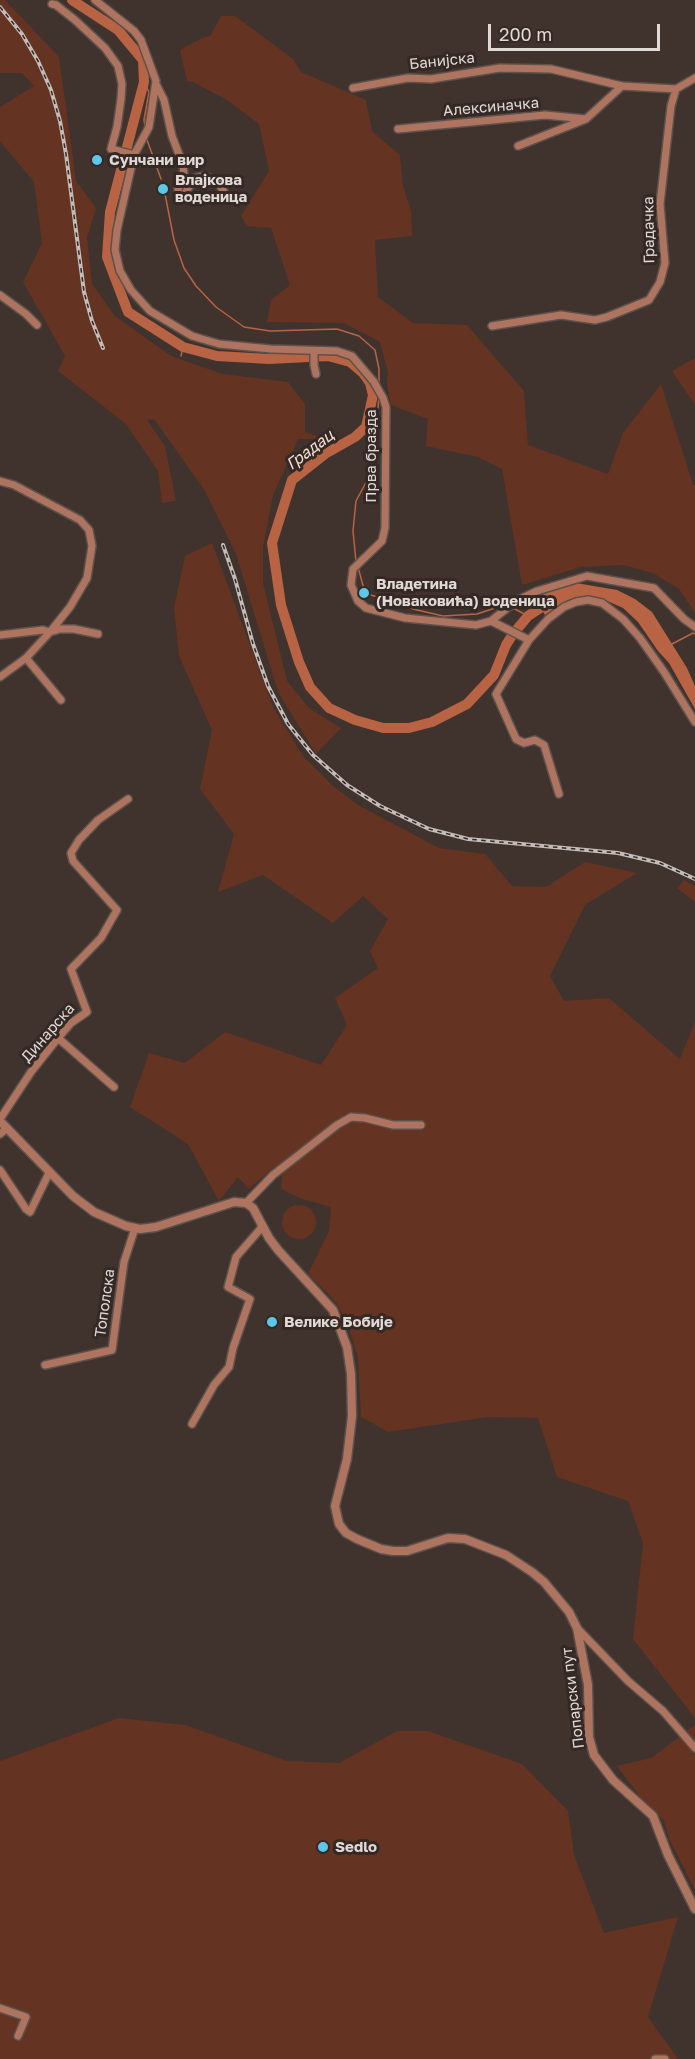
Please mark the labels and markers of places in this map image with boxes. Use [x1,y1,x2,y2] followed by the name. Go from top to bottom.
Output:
[109,151,204,169] place label: Сунчани вир
[90,153,104,167] marker: Сунчани вир
[175,171,247,206] place label: Влајкова воденица
[156,182,170,196] marker: Влајкова воденица
[376,575,555,610] place label: Владетина (Новаковића) воденица
[357,586,371,600] marker: Владетина (Новаковића) воденица
[284,1313,393,1331] place label: Велике Бобије
[265,1315,279,1329] marker: Велике Бобије
[335,1838,377,1856] place label: Sedlo
[316,1840,330,1854] marker: Sedlo

